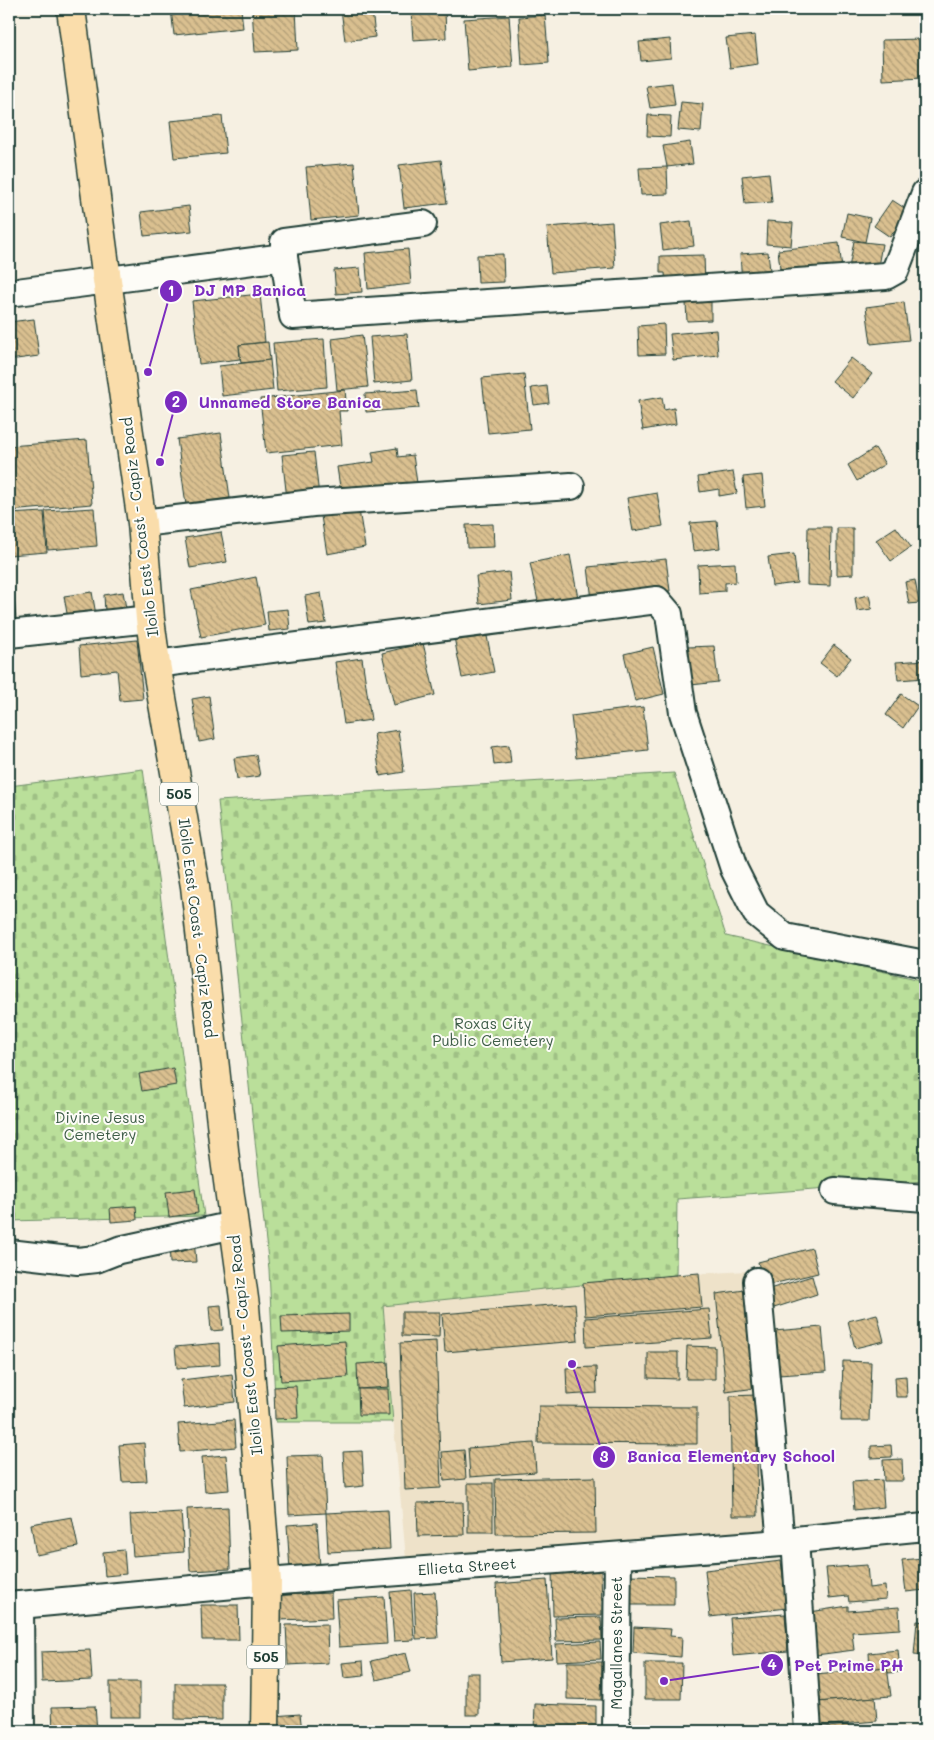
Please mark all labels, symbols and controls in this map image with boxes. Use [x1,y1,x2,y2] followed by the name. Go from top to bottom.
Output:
[159,275,316,306] callout: DJ MP Banica
[194,279,306,300] text: DJ MP Banica
[168,280,174,300] text: 1
[163,387,391,418] callout: Unnamed Store Banica
[172,391,180,411] text: 2
[199,391,381,412] text: Unnamed Store Banica
[116,416,162,638] street label: Iloilo East Coast - Capiz Road
[160,782,198,806] road number: 505
[175,817,221,1039] street label: Iloilo East Coast - Capiz Road
[432,1013,554,1050] park label: Roxas City Public Cemetery
[55,1107,145,1144] park label: Divine Jesus Cemetery
[224,1234,267,1456] street label: Iloilo East Coast - Capiz Road
[592,1441,845,1472] callout: Banica Elementary School
[627,1445,835,1466] text: Banica Elementary School
[599,1446,609,1466] text: 3
[417,1553,517,1579] street label: Ellieta Street
[606,1576,626,1710] street label: Magallanes Street
[247,1645,285,1668] road number: 505
[759,1649,914,1680] callout: Pet Prime PH
[767,1654,777,1674] text: 4
[794,1654,904,1675] text: Pet Prime PH

